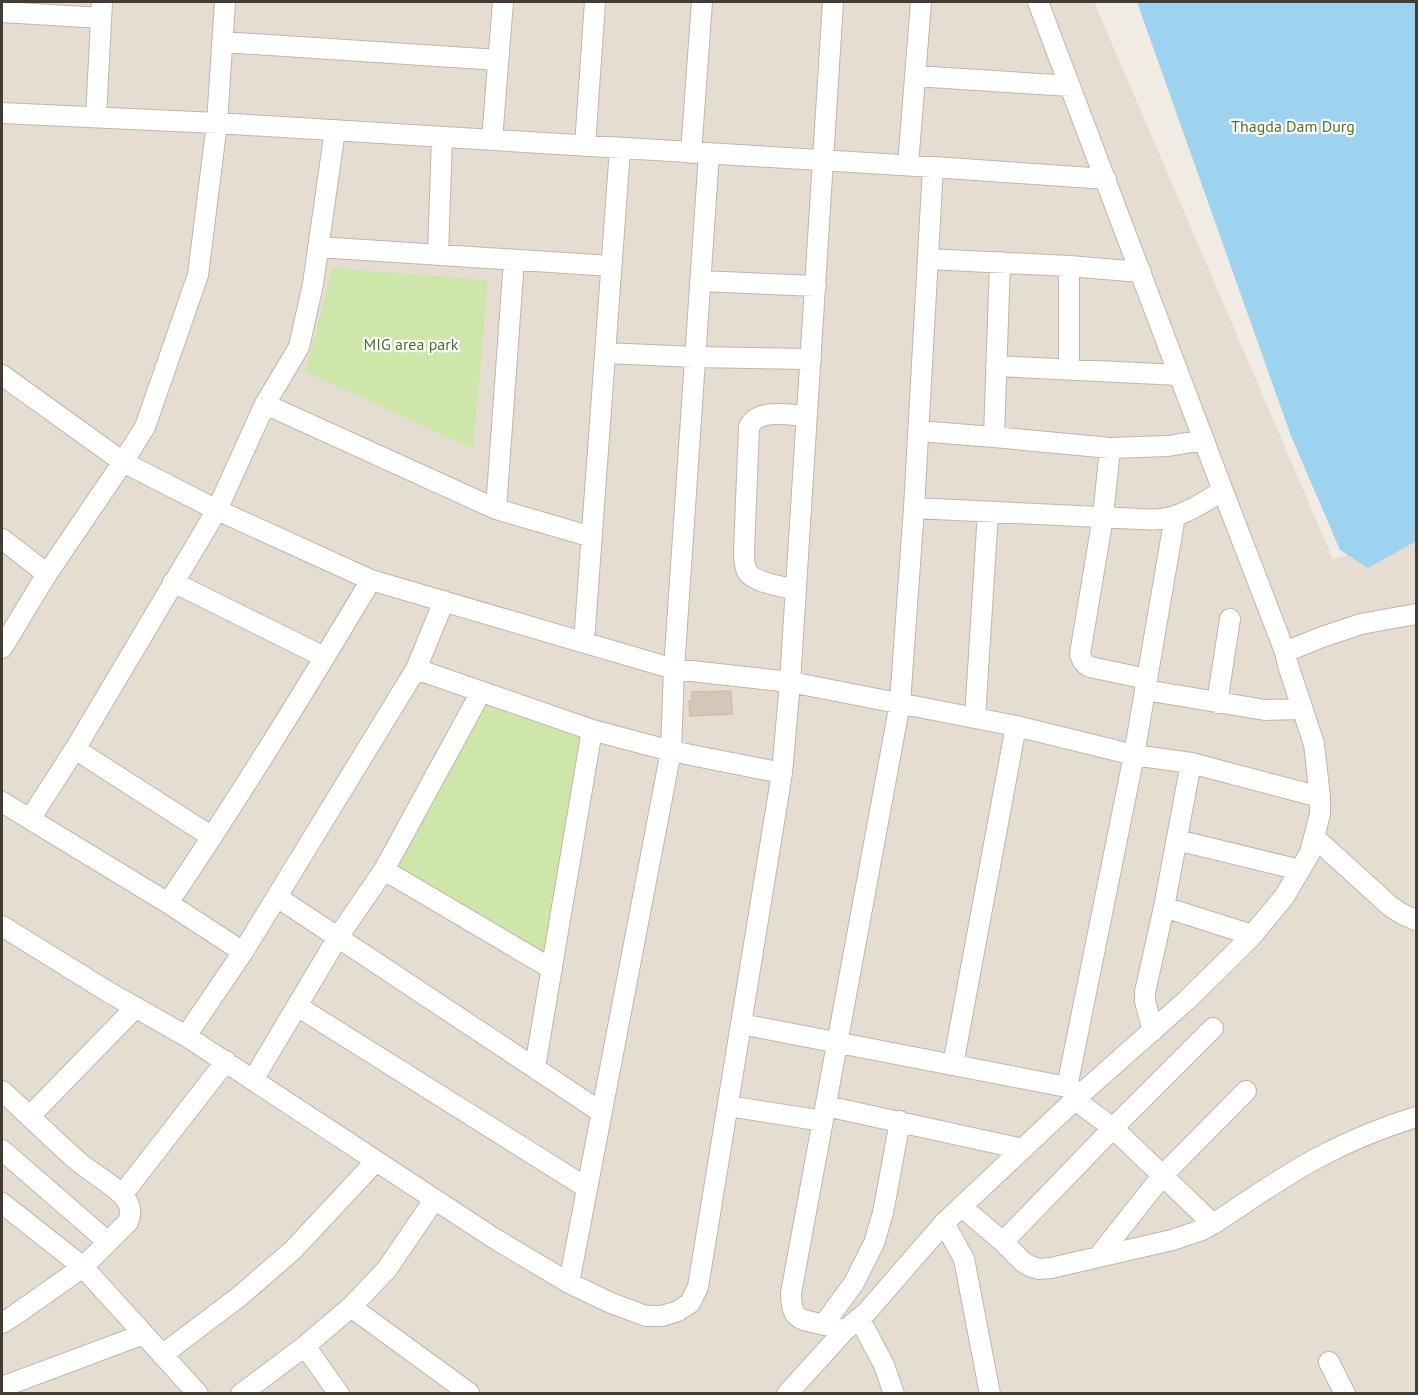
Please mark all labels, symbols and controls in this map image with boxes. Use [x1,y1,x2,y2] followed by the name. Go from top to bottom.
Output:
[1231,116,1355,136] park label: Thagda Dam Durg
[364,334,459,354] park label: MIG area park

